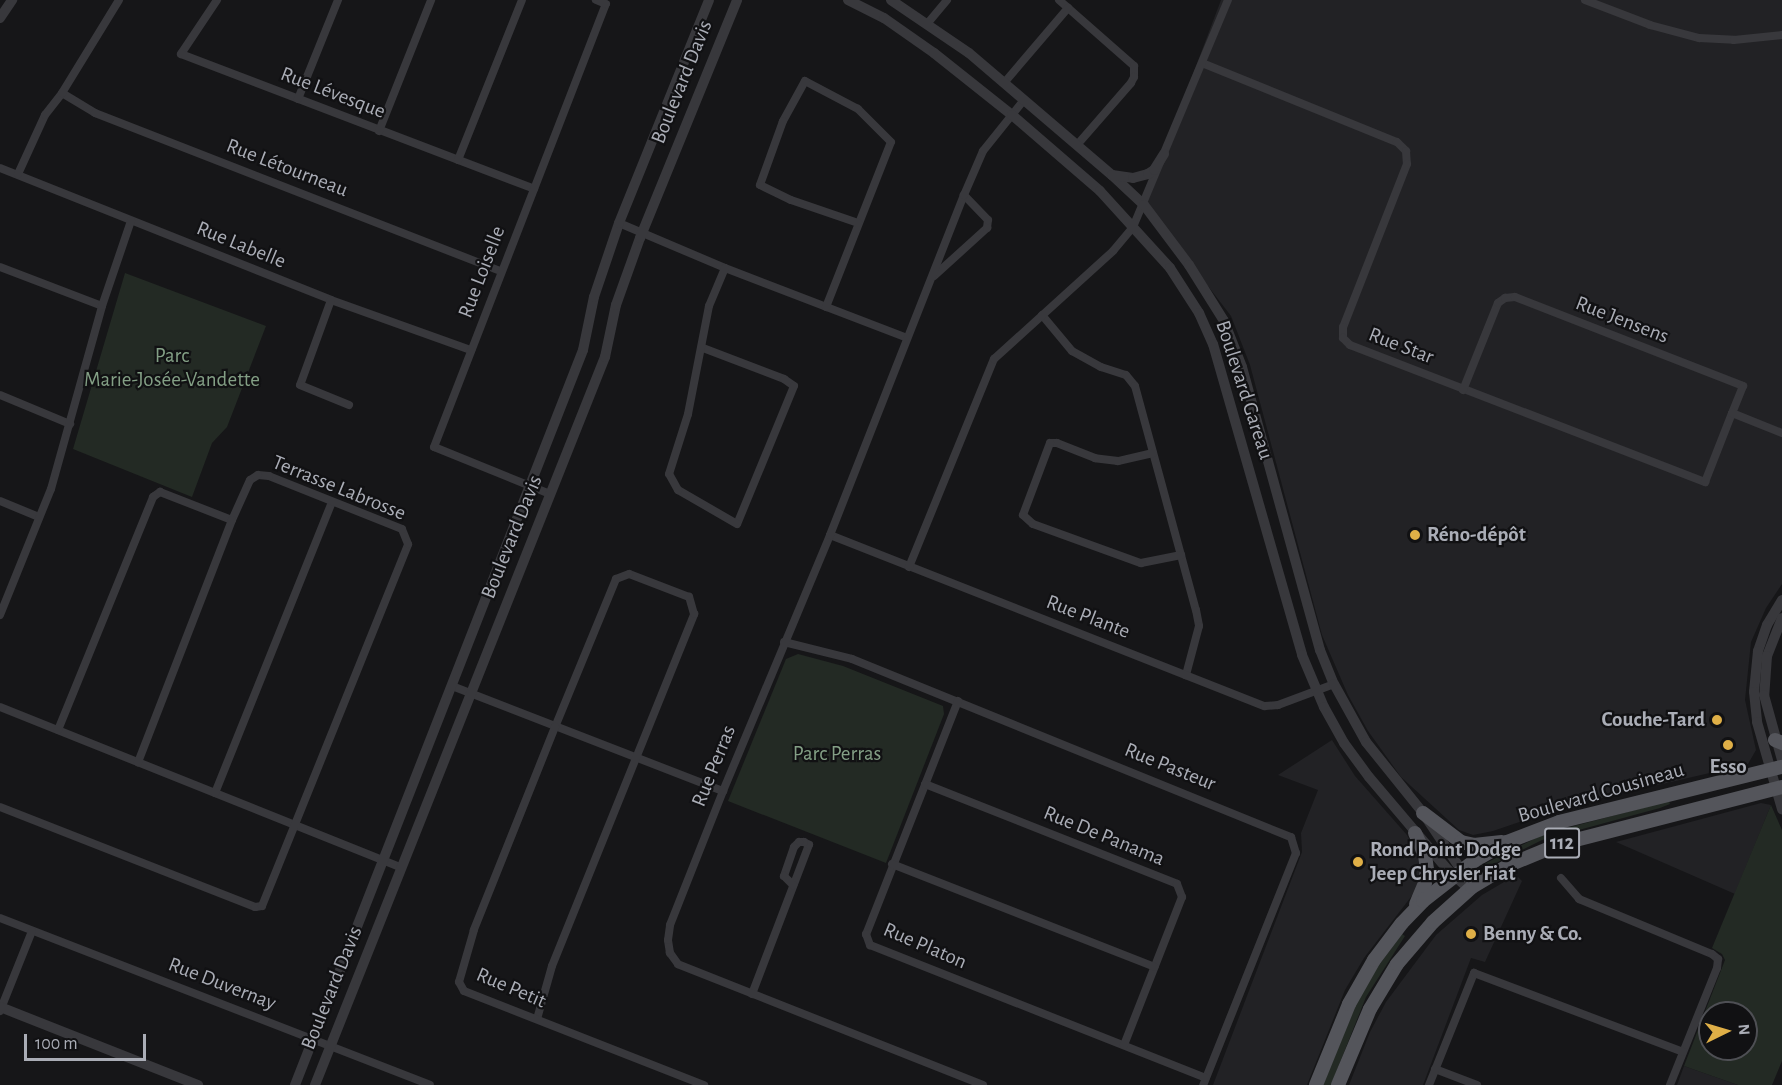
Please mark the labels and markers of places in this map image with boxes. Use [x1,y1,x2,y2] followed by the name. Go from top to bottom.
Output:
[1427,522,1526,548] place label: Réno-dépôt
[1408,528,1422,542] marker: Réno-dépôt
[1602,707,1705,733] place label: Couche-Tard
[1710,713,1724,727] marker: Couche-Tard
[1721,738,1735,752] marker: Esso
[1709,754,1747,780] place label: Esso
[1370,837,1521,887] place label: Rond Point Dodge Jeep Chrysler Fiat
[1351,855,1365,869] marker: Rond Point Dodge Jeep Chrysler Fiat
[1483,921,1582,947] place label: Benny & Co.
[1464,927,1478,941] marker: Benny & Co.

